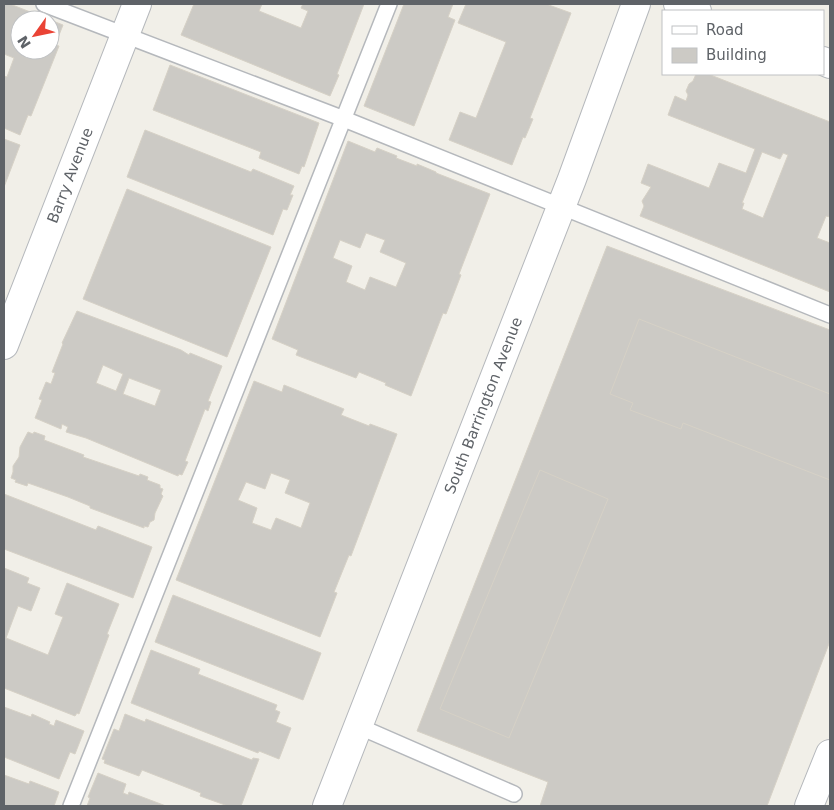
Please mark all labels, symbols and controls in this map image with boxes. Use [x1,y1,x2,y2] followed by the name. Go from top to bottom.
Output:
[10,10,60,60] north arrow
[662,10,824,75] legend
[706,21,744,39] text: Road
[14,33,34,51] text: N
[706,46,767,64] text: Building
[43,125,97,226] street label: Barry Avenue
[441,314,526,496] street label: South Barrington Avenue

